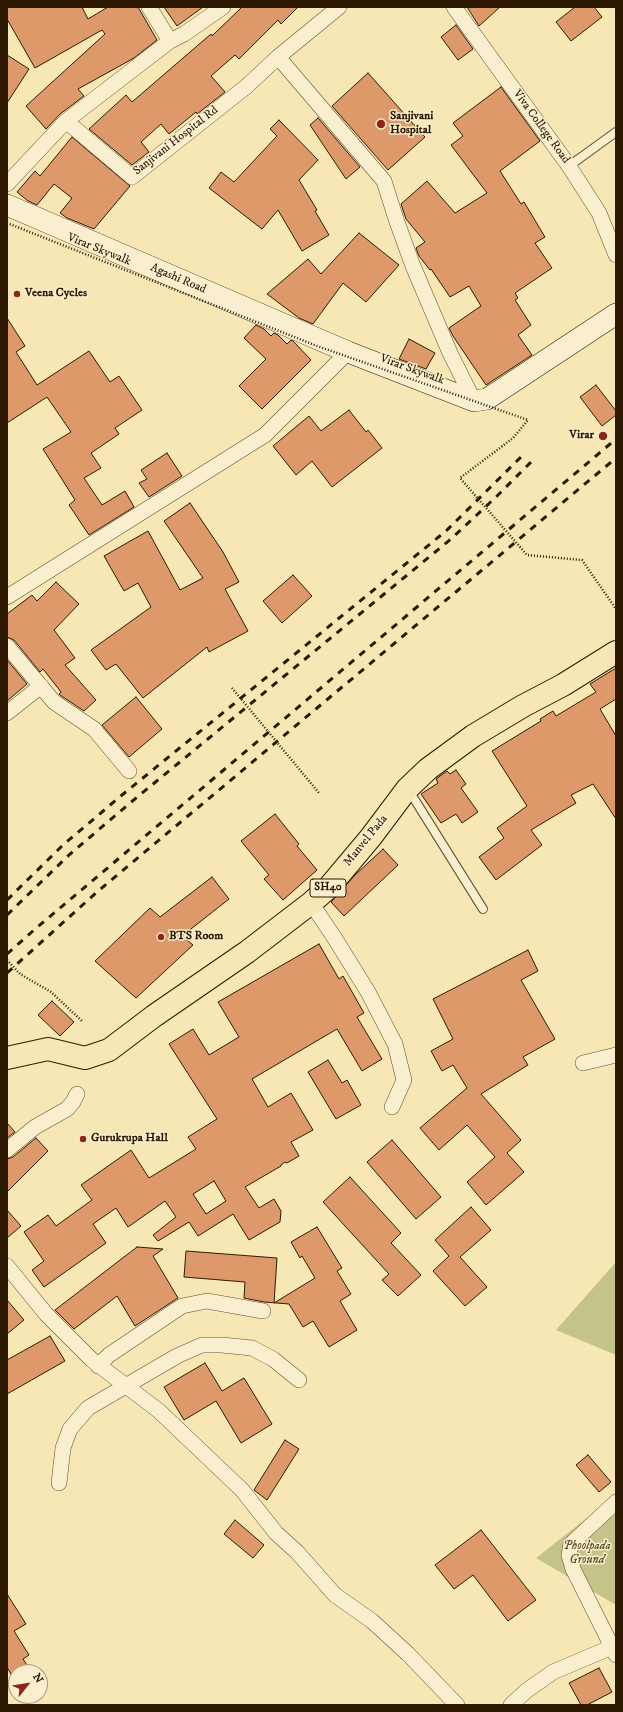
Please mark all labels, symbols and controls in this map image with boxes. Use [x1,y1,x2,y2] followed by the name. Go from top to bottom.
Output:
[509,87,573,167] street label: Viva College Road
[131,103,221,179] street label: Sanjivani Hospital Rd
[390,110,433,138] place label: Sanjivani Hospital
[375,118,387,130] marker: Sanjivani Hospital
[65,231,133,269] street label: Virar Skywalk
[148,261,208,297] street label: Agashi Road
[25,287,87,301] place label: Veena Cycles
[12,289,22,299] marker: Veena Cycles
[378,352,446,388] street label: Virar Skywalk
[569,429,594,443] place label: Virar
[597,430,609,442] marker: Virar
[341,812,391,870] street label: Manvel Pada
[310,879,346,897] road number: SH40
[169,930,223,944] place label: BTS Room
[156,932,166,942] marker: BTS Room
[91,1132,168,1146] place label: Gurukrupa Hall
[78,1134,88,1144] marker: Gurukrupa Hall
[563,1540,611,1568] park label: Phoolpada Ground
[8,1664,48,1704] north arrow
[29,1671,46,1686] text: N

